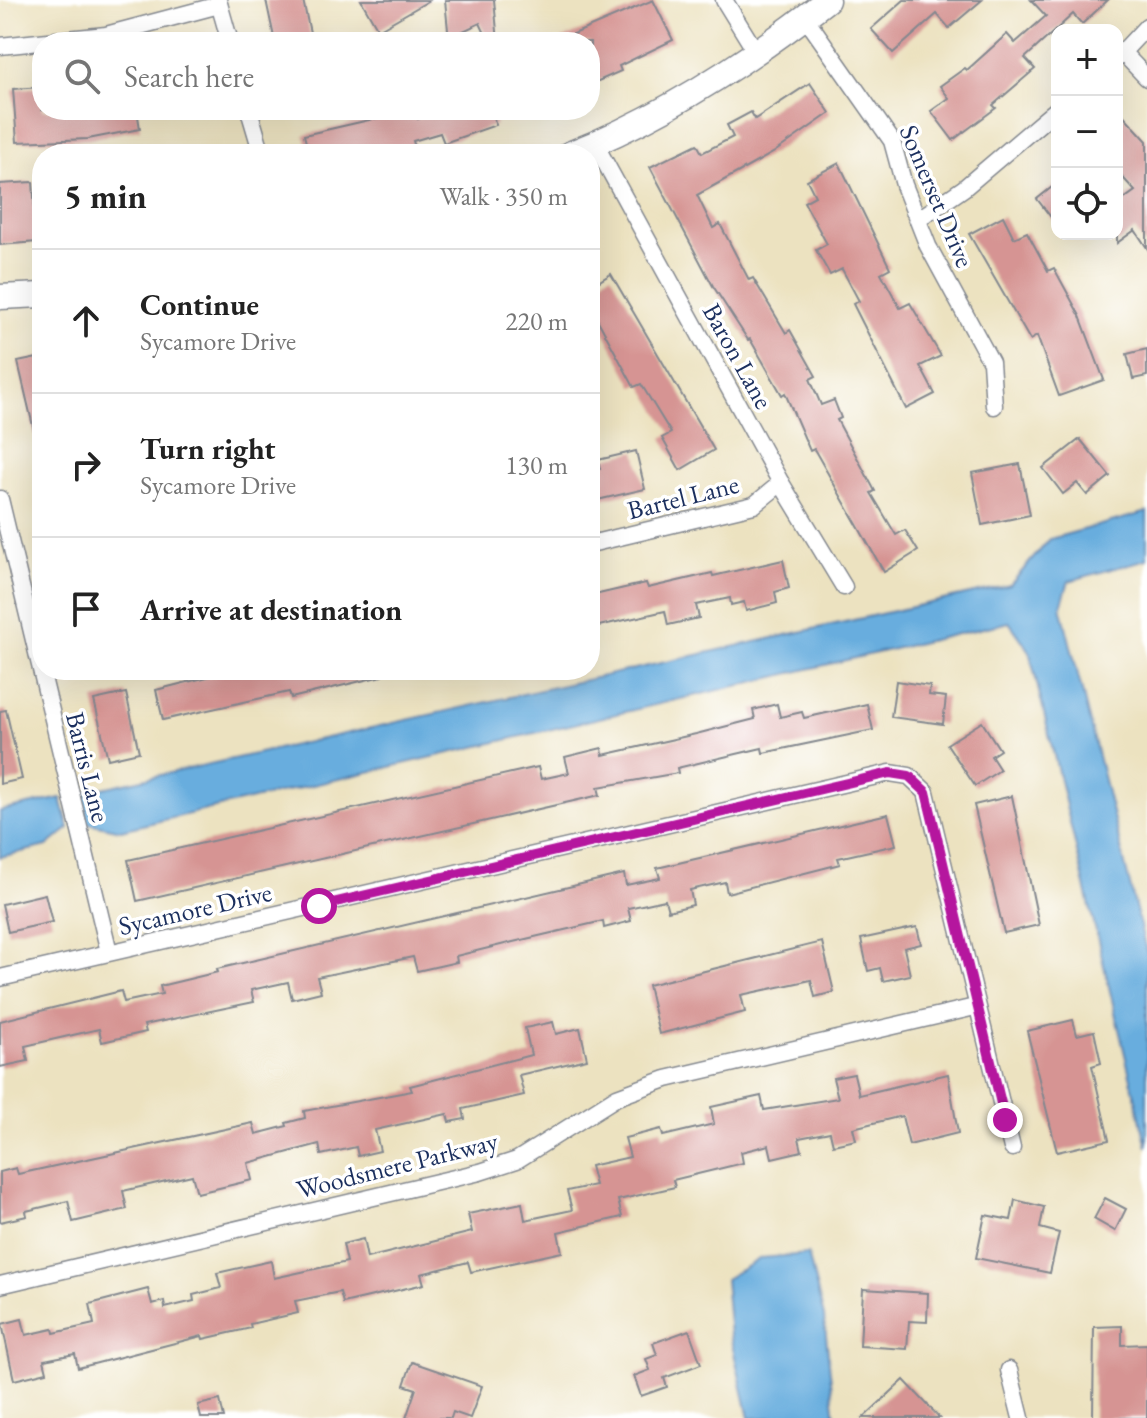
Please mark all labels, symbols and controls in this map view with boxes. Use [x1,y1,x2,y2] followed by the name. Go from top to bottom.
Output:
[1051,24,1123,240] map controls
[1051,24,1123,96] button: +
[32,32,600,120] search box
[60,54,104,98] icon: search
[124,57,254,96] text: Search here
[1051,96,1123,168] button: −
[892,120,982,272] street label: Somerset Drive
[1051,168,1123,240] button: locate
[64,174,147,218] text: 5 min
[440,179,568,213] text: Walk · 350 m
[140,285,259,324] text: Continue
[695,297,781,415] street label: Baron Lane
[64,299,108,343] icon: ahead
[505,304,568,338] text: 220 m
[140,324,296,358] text: Sycamore Drive
[140,429,276,468] text: Turn right
[64,443,108,487] icon: right
[505,448,568,482] text: 130 m
[624,467,742,527] street label: Bartel Lane
[140,468,296,502] text: Sycamore Drive
[64,587,108,631] icon: arrive
[140,590,402,629] text: Arrive at destination
[58,708,118,826] street label: Barris Lane
[115,875,275,943] street label: Sycamore Drive
[301,888,337,924] route start
[987,1102,1023,1138] route end
[293,1123,502,1206] street label: Woodsmere Parkway

